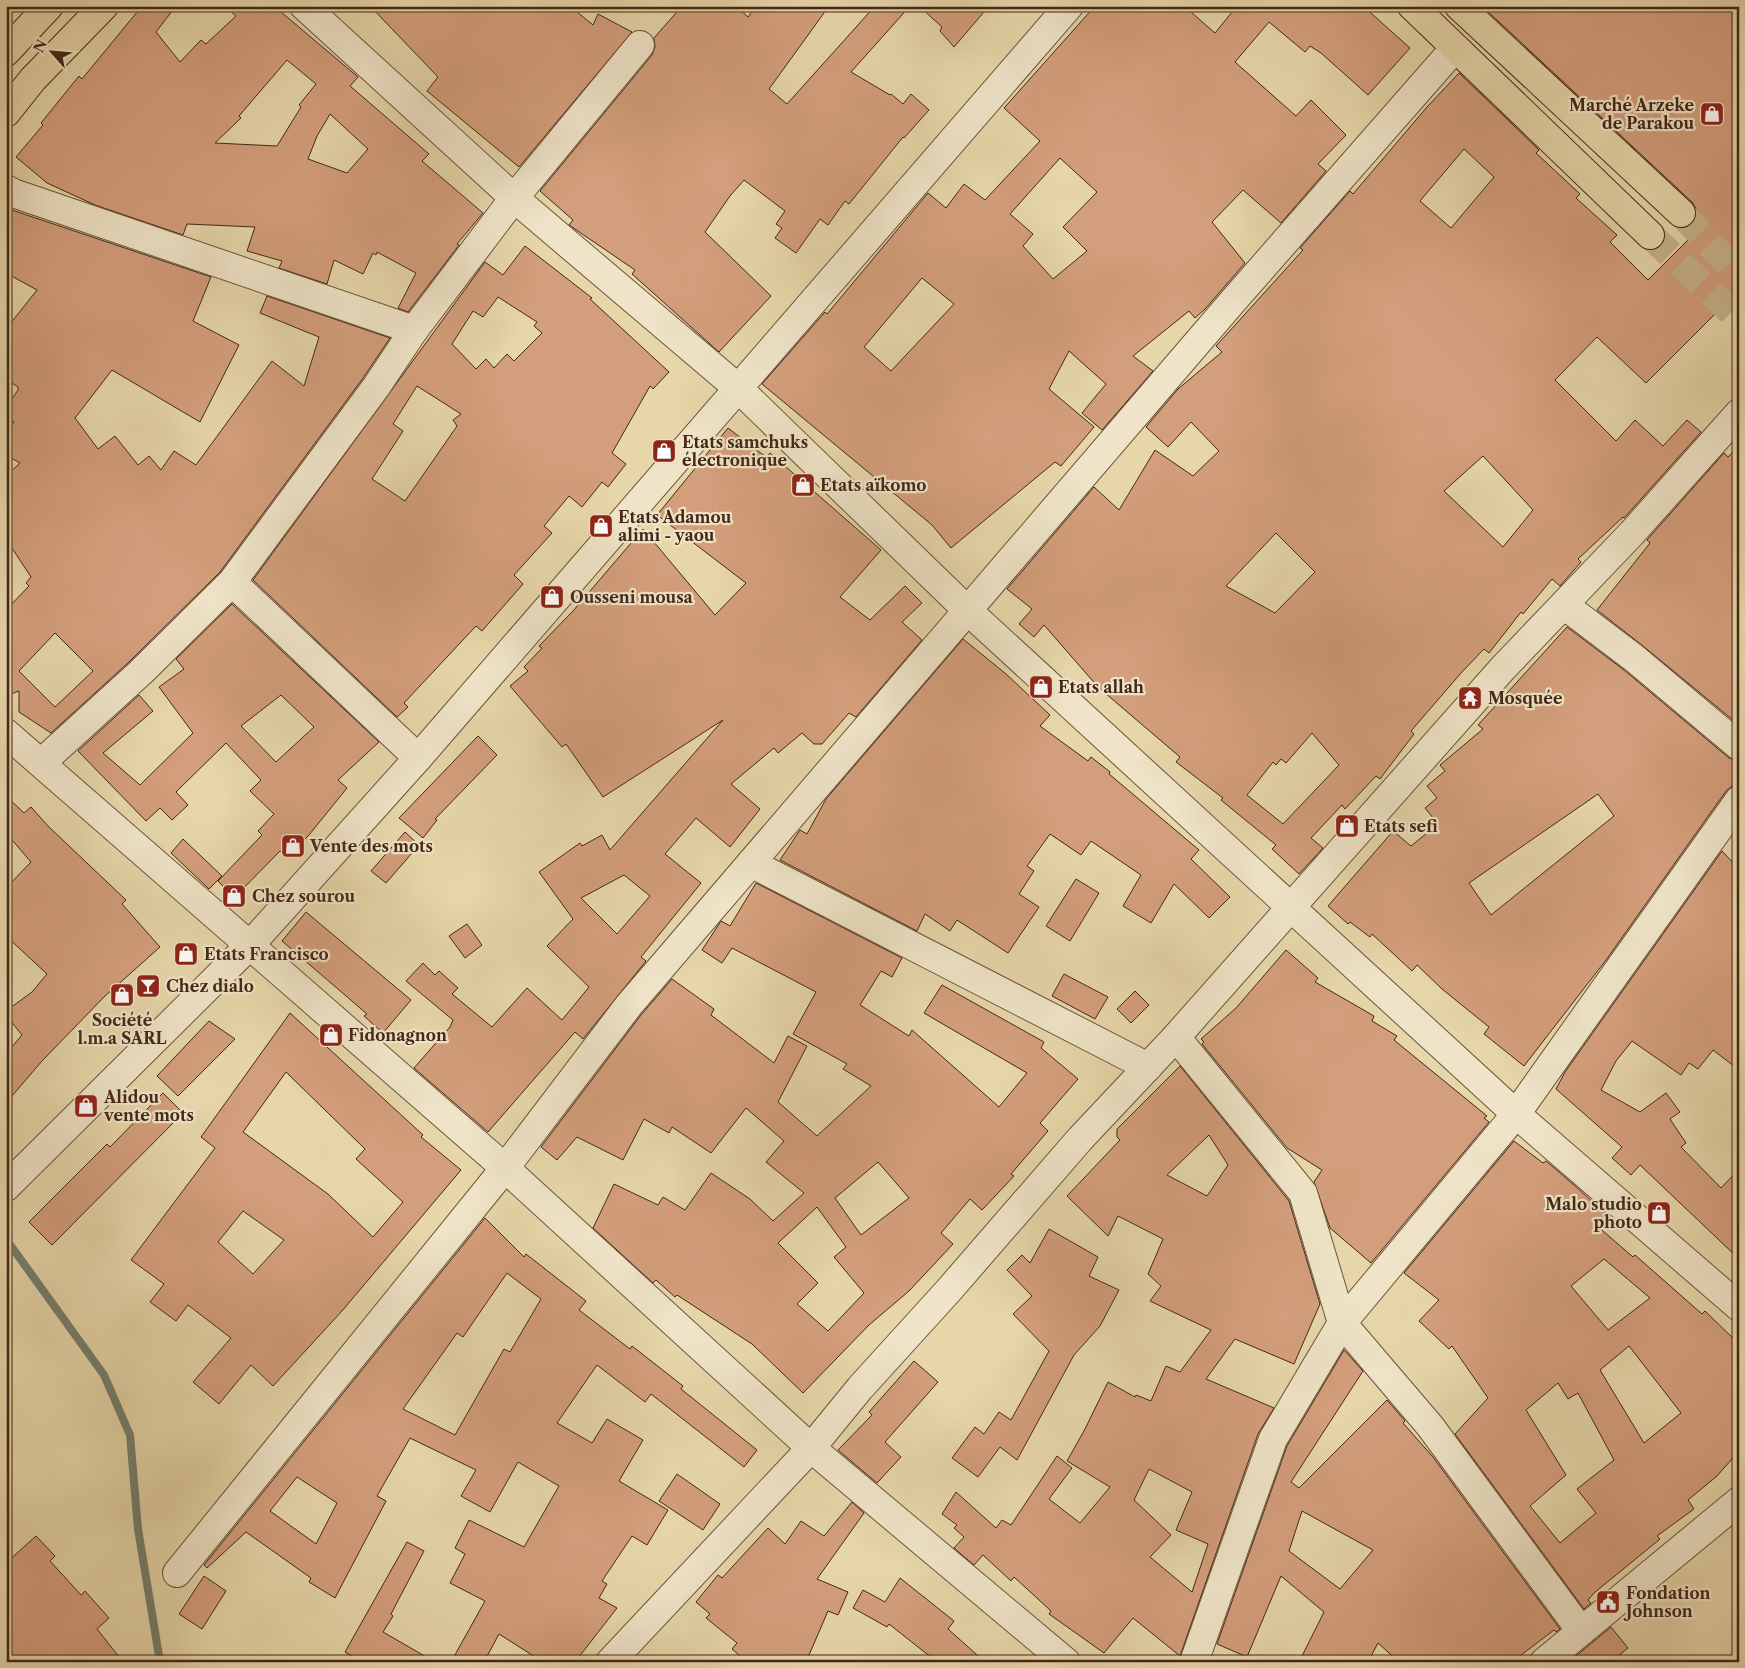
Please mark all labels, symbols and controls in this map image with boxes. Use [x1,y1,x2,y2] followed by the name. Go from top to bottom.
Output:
[28,28,78,78] north arrow
[30,37,51,56] text: N
[1569,95,1694,133] place label: Marché Arzeke de Parakou
[1699,101,1725,127] shop icon: Marché Arzeke de Parakou
[682,432,808,470] place label: Etats samchuks électronique
[651,438,677,464] shop icon: Etats samchuks électronique
[790,472,816,498] shop icon: Etats aïkomo
[820,475,927,495] place label: Etats aïkomo
[618,507,732,545] place label: Etats Adamou alimi - yaou
[588,513,614,539] shop icon: Etats Adamou alimi - yaou
[539,584,565,610] shop icon: Ousseni mousa
[570,587,694,607] place label: Ousseni mousa
[1028,674,1054,700] shop icon: Etats allah
[1058,677,1144,697] place label: Etats allah
[1457,685,1483,711] temple icon: Mosquée
[1488,688,1563,708] place label: Mosquée
[1334,813,1360,839] shop icon: Etats sefi
[1364,816,1438,836] place label: Etats sefi
[280,833,306,859] shop icon: Vente des mots
[309,836,433,856] place label: Vente des mots
[221,883,247,909] shop icon: Chez sourou
[252,886,355,906] place label: Chez sourou
[173,941,199,967] shop icon: Etats Francisco
[204,944,329,964] place label: Etats Francisco
[135,973,161,999] bar icon: Chez dialo
[166,976,254,996] place label: Chez dialo
[109,982,135,1008] shop icon: Société l.m.a SARL
[77,1010,167,1048] place label: Société l.m.a SARL
[318,1022,344,1048] shop icon: Fidonagnon
[348,1025,447,1045] place label: Fidonagnon
[103,1087,194,1125] place label: Alidou vente mots
[73,1093,99,1119] shop icon: Alidou vente mots
[1545,1194,1642,1232] place label: Malo studio photo
[1646,1200,1672,1226] shop icon: Malo studio photo
[1623,1583,1711,1621] place label: Fondation Johnson
[1595,1589,1621,1615] public building icon: Fondation Johnson

